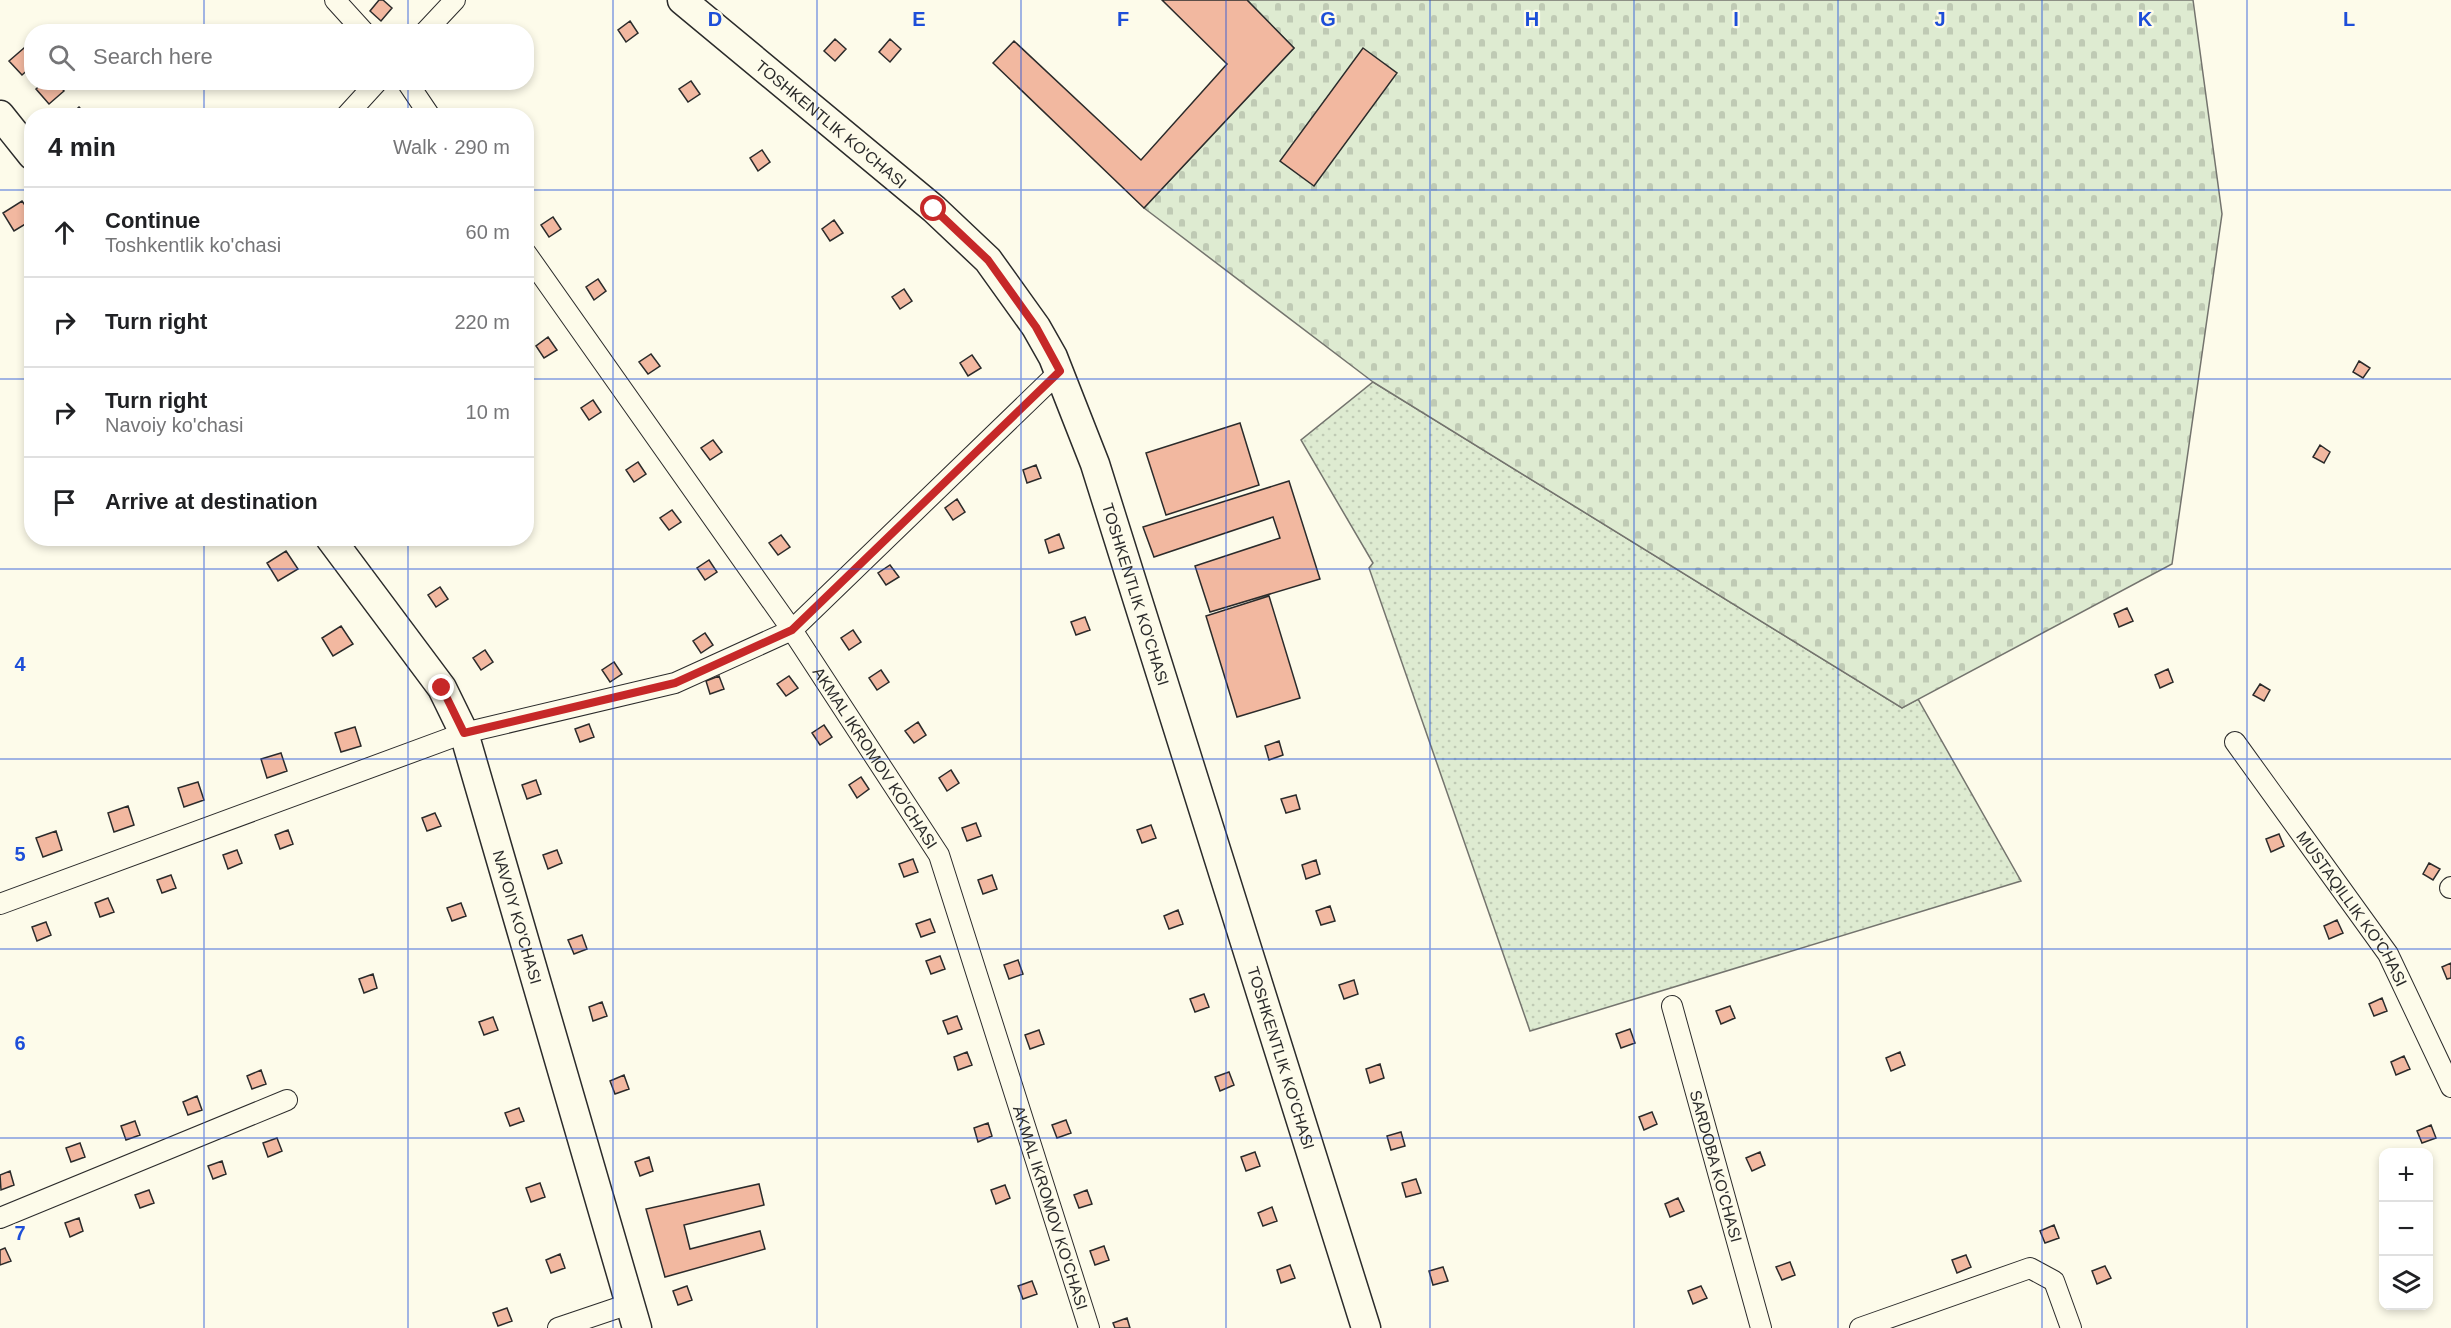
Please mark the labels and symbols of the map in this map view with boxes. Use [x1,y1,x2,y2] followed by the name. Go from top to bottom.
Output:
[708,8,722,30] text: D
[912,8,926,30] text: E
[1117,8,1129,30] text: F
[1320,8,1336,30] text: G
[1525,8,1539,30] text: H
[1733,8,1739,30] text: I
[1934,8,1946,30] text: J
[2138,8,2153,30] text: K
[2343,8,2355,30] text: L
[752,57,910,192] street label: TOSHKENTLIK KO'CHASI
[920,195,946,221] route start
[1099,501,1172,688] street label: TOSHKENTLIK KO'CHASI
[14,653,26,675] text: 4
[810,664,940,852] street label: AKMAL IKROMOV KO'CHASI
[428,674,454,700] route end
[2293,828,2410,989] street label: MUSTAQILLIK KO'CHASI
[14,843,26,865] text: 5
[490,848,545,986] street label: NAVOIY KO'CHASI
[1244,965,1317,1152] street label: TOSHKENTLIK KO'CHASI
[14,1032,26,1054] text: 6
[1687,1088,1745,1244] street label: SARDOBA KO'CHASI
[1010,1103,1091,1312] street label: AKMAL IKROMOV KO'CHASI
[14,1222,26,1244] text: 7

